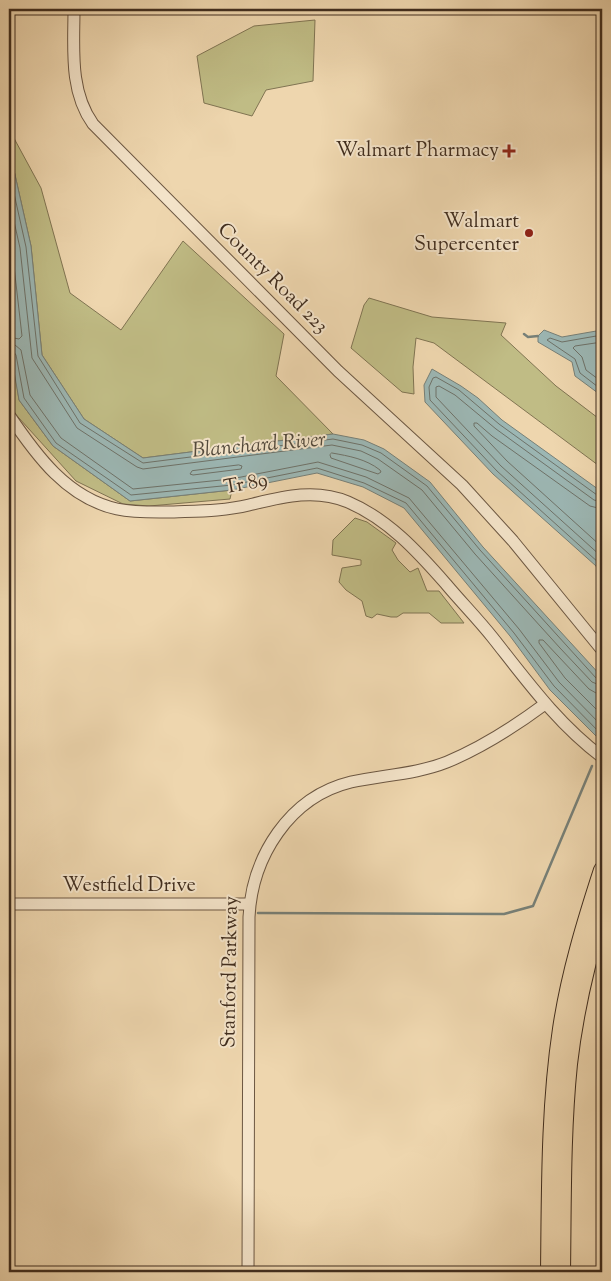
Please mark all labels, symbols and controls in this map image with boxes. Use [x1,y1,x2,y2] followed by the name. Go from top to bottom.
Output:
[336,137,499,166] place label: Walmart Pharmacy
[503,145,515,157] marker: Walmart Pharmacy
[414,208,519,260] place label: Walmart Supercenter
[210,217,334,341] street label: County Road 223
[523,227,535,239] marker: Walmart Supercenter
[191,425,328,467] water label: Blanchard River
[222,467,270,503] street label: Tr 89
[62,872,196,901] street label: Westfield Drive
[215,896,247,1048] street label: Stanford Parkway

